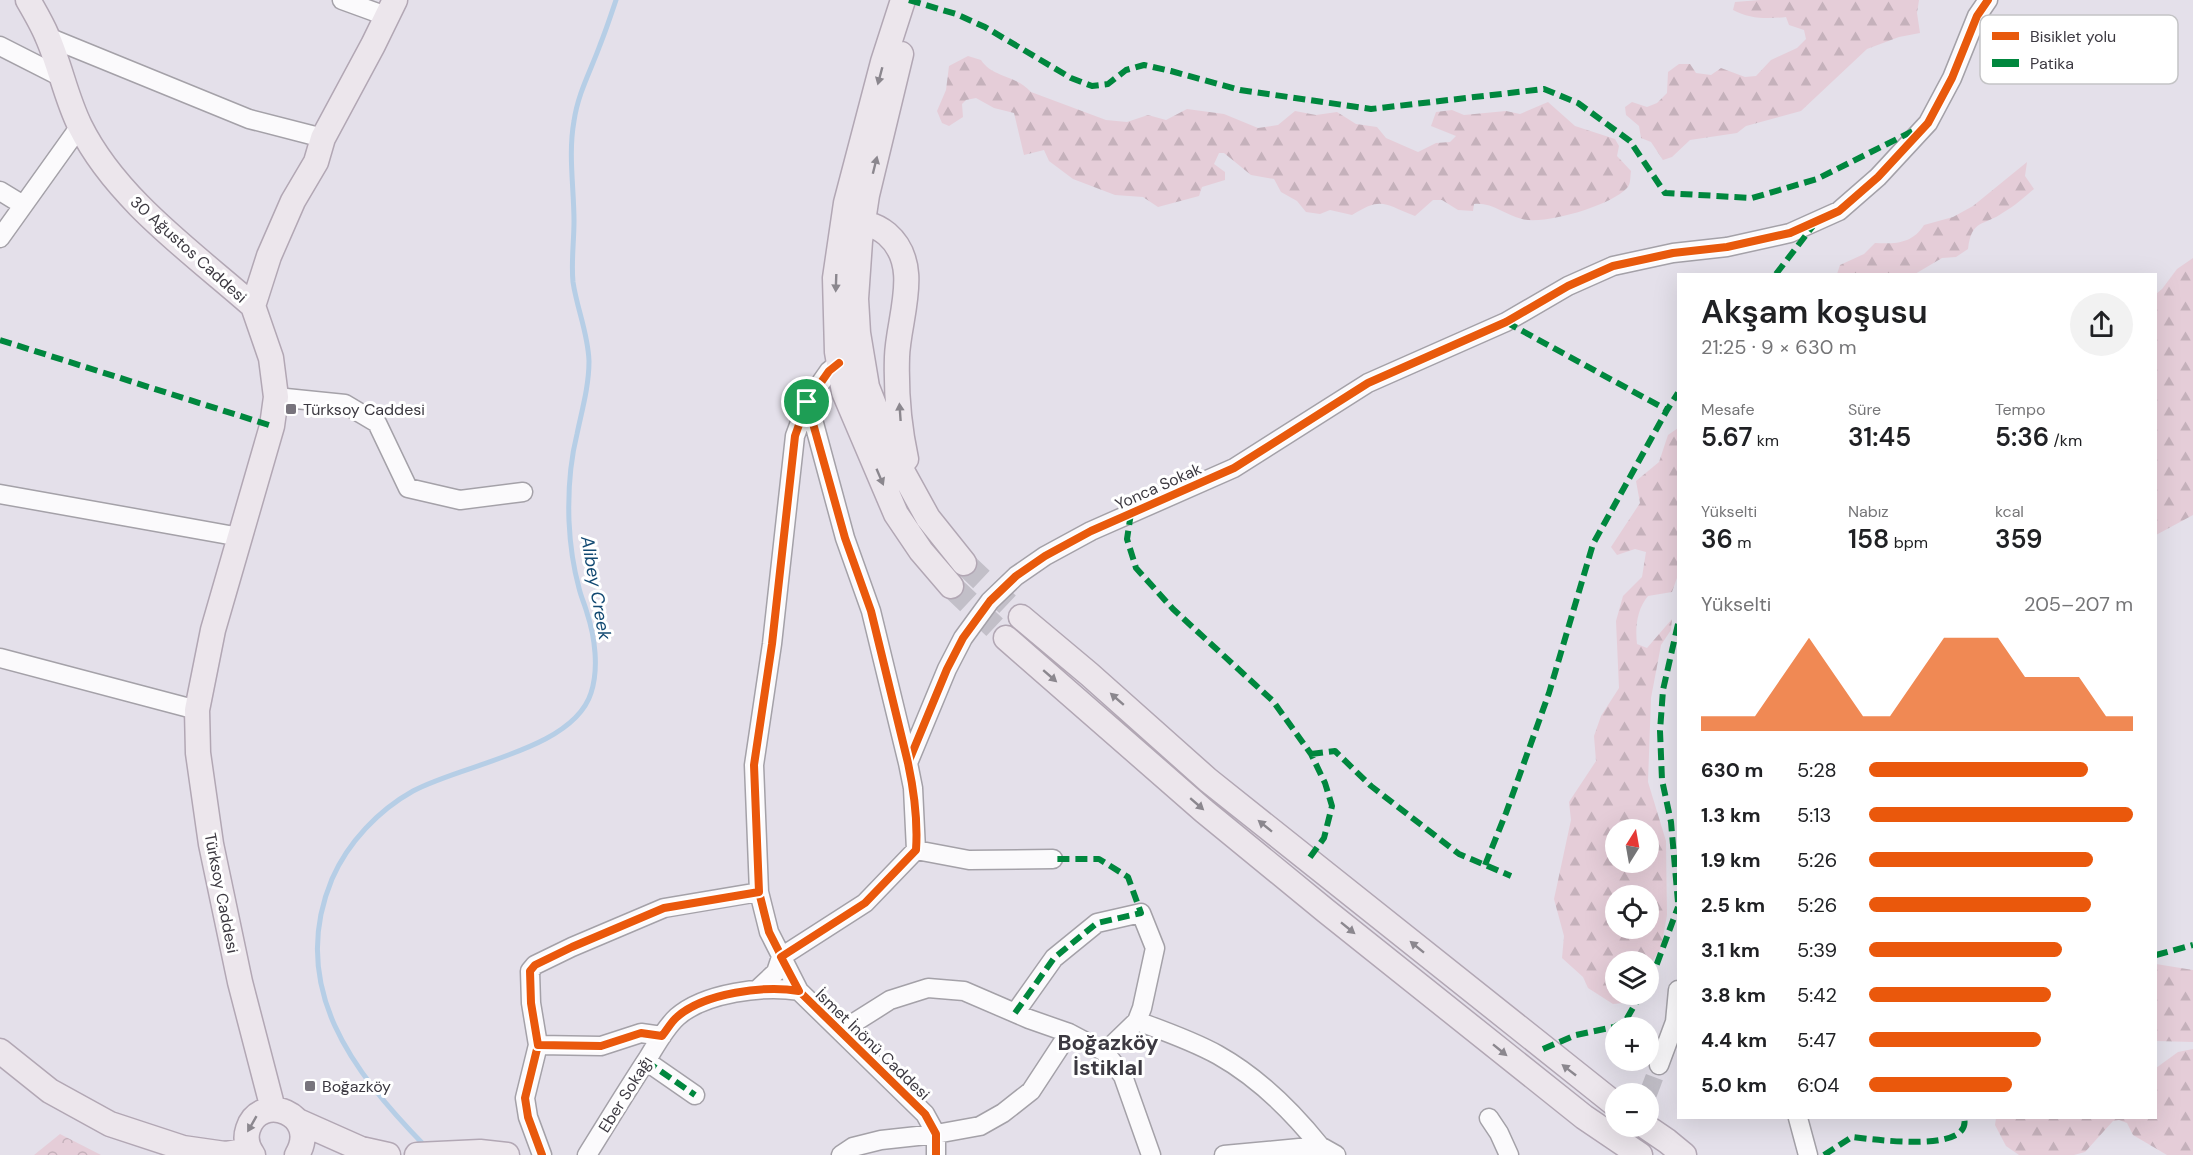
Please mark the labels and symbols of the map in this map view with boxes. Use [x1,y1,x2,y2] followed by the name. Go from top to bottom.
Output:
[1980,15,2178,84] legend
[2030,26,2116,47] text: Bisiklet yolu
[2030,53,2074,74] text: Patika
[874,67,884,85] one-way arrow
[870,156,880,174] one-way arrow
[126,191,251,307] street label: 30 Ağustos Caddesi
[831,274,840,293] one-way arrow
[781,376,832,427] pin
[303,399,425,420] place label: Türksoy Caddesi
[284,402,298,416] marker: Türksoy Caddesi
[895,402,905,421] one-way arrow
[1112,458,1205,515] street label: Yonca Sokak
[875,468,885,486] one-way arrow
[575,533,617,643] water label: Alibey Creek
[1042,669,1057,682] one-way arrow
[1110,693,1125,706] one-way arrow
[1189,797,1204,810] one-way arrow
[1605,819,1659,873] north arrow
[1257,820,1272,832] one-way arrow
[200,831,243,955] street label: Türksoy Caddesi
[1340,922,1355,934] one-way arrow
[1409,941,1425,954] one-way arrow
[811,984,934,1104] street label: İsmet İnönü Caddesi
[1057,1028,1159,1082] district label: Boğazköy İstiklal
[1492,1043,1508,1056] one-way arrow
[594,1052,657,1136] street label: Eber Sokağı
[1561,1063,1577,1076] one-way arrow
[322,1076,391,1097] place label: Boğazköy
[303,1079,317,1093] marker: Boğazköy
[247,1116,257,1133] one-way arrow

